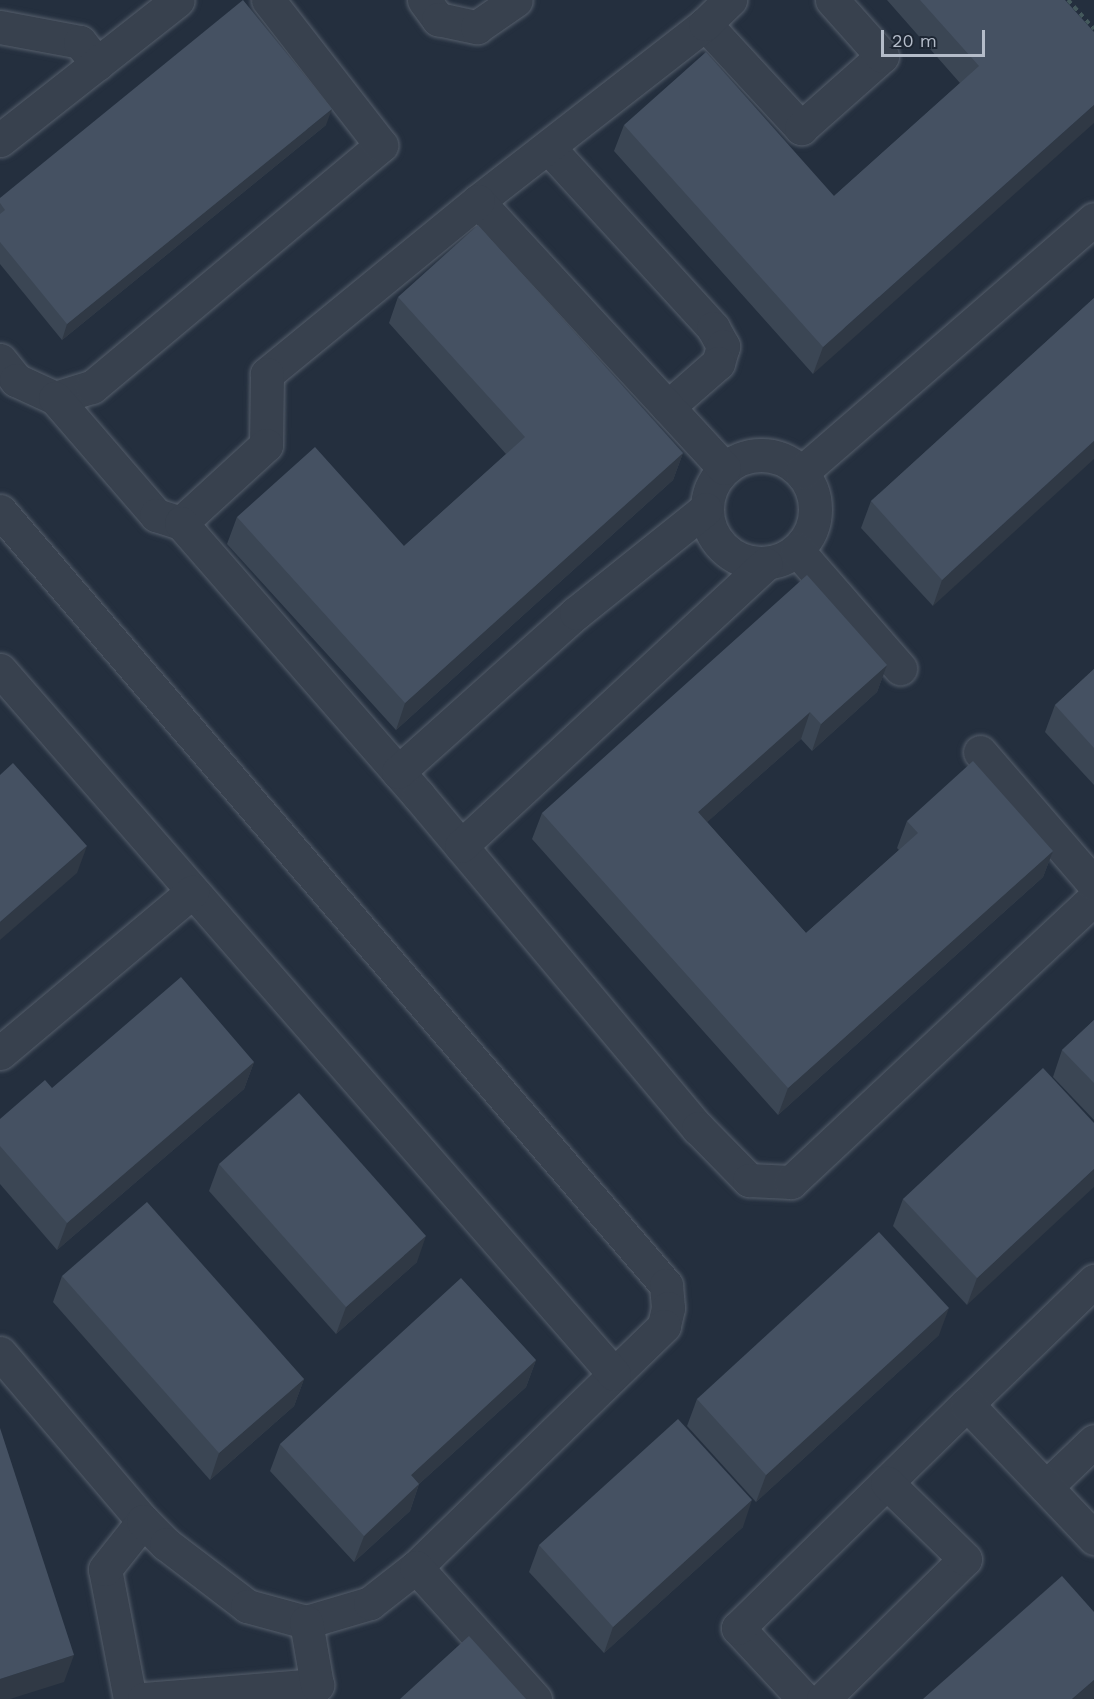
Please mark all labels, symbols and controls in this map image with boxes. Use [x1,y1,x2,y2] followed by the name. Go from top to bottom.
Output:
[884,18,988,56] scale bar
[892,30,937,51] text: 20 m

